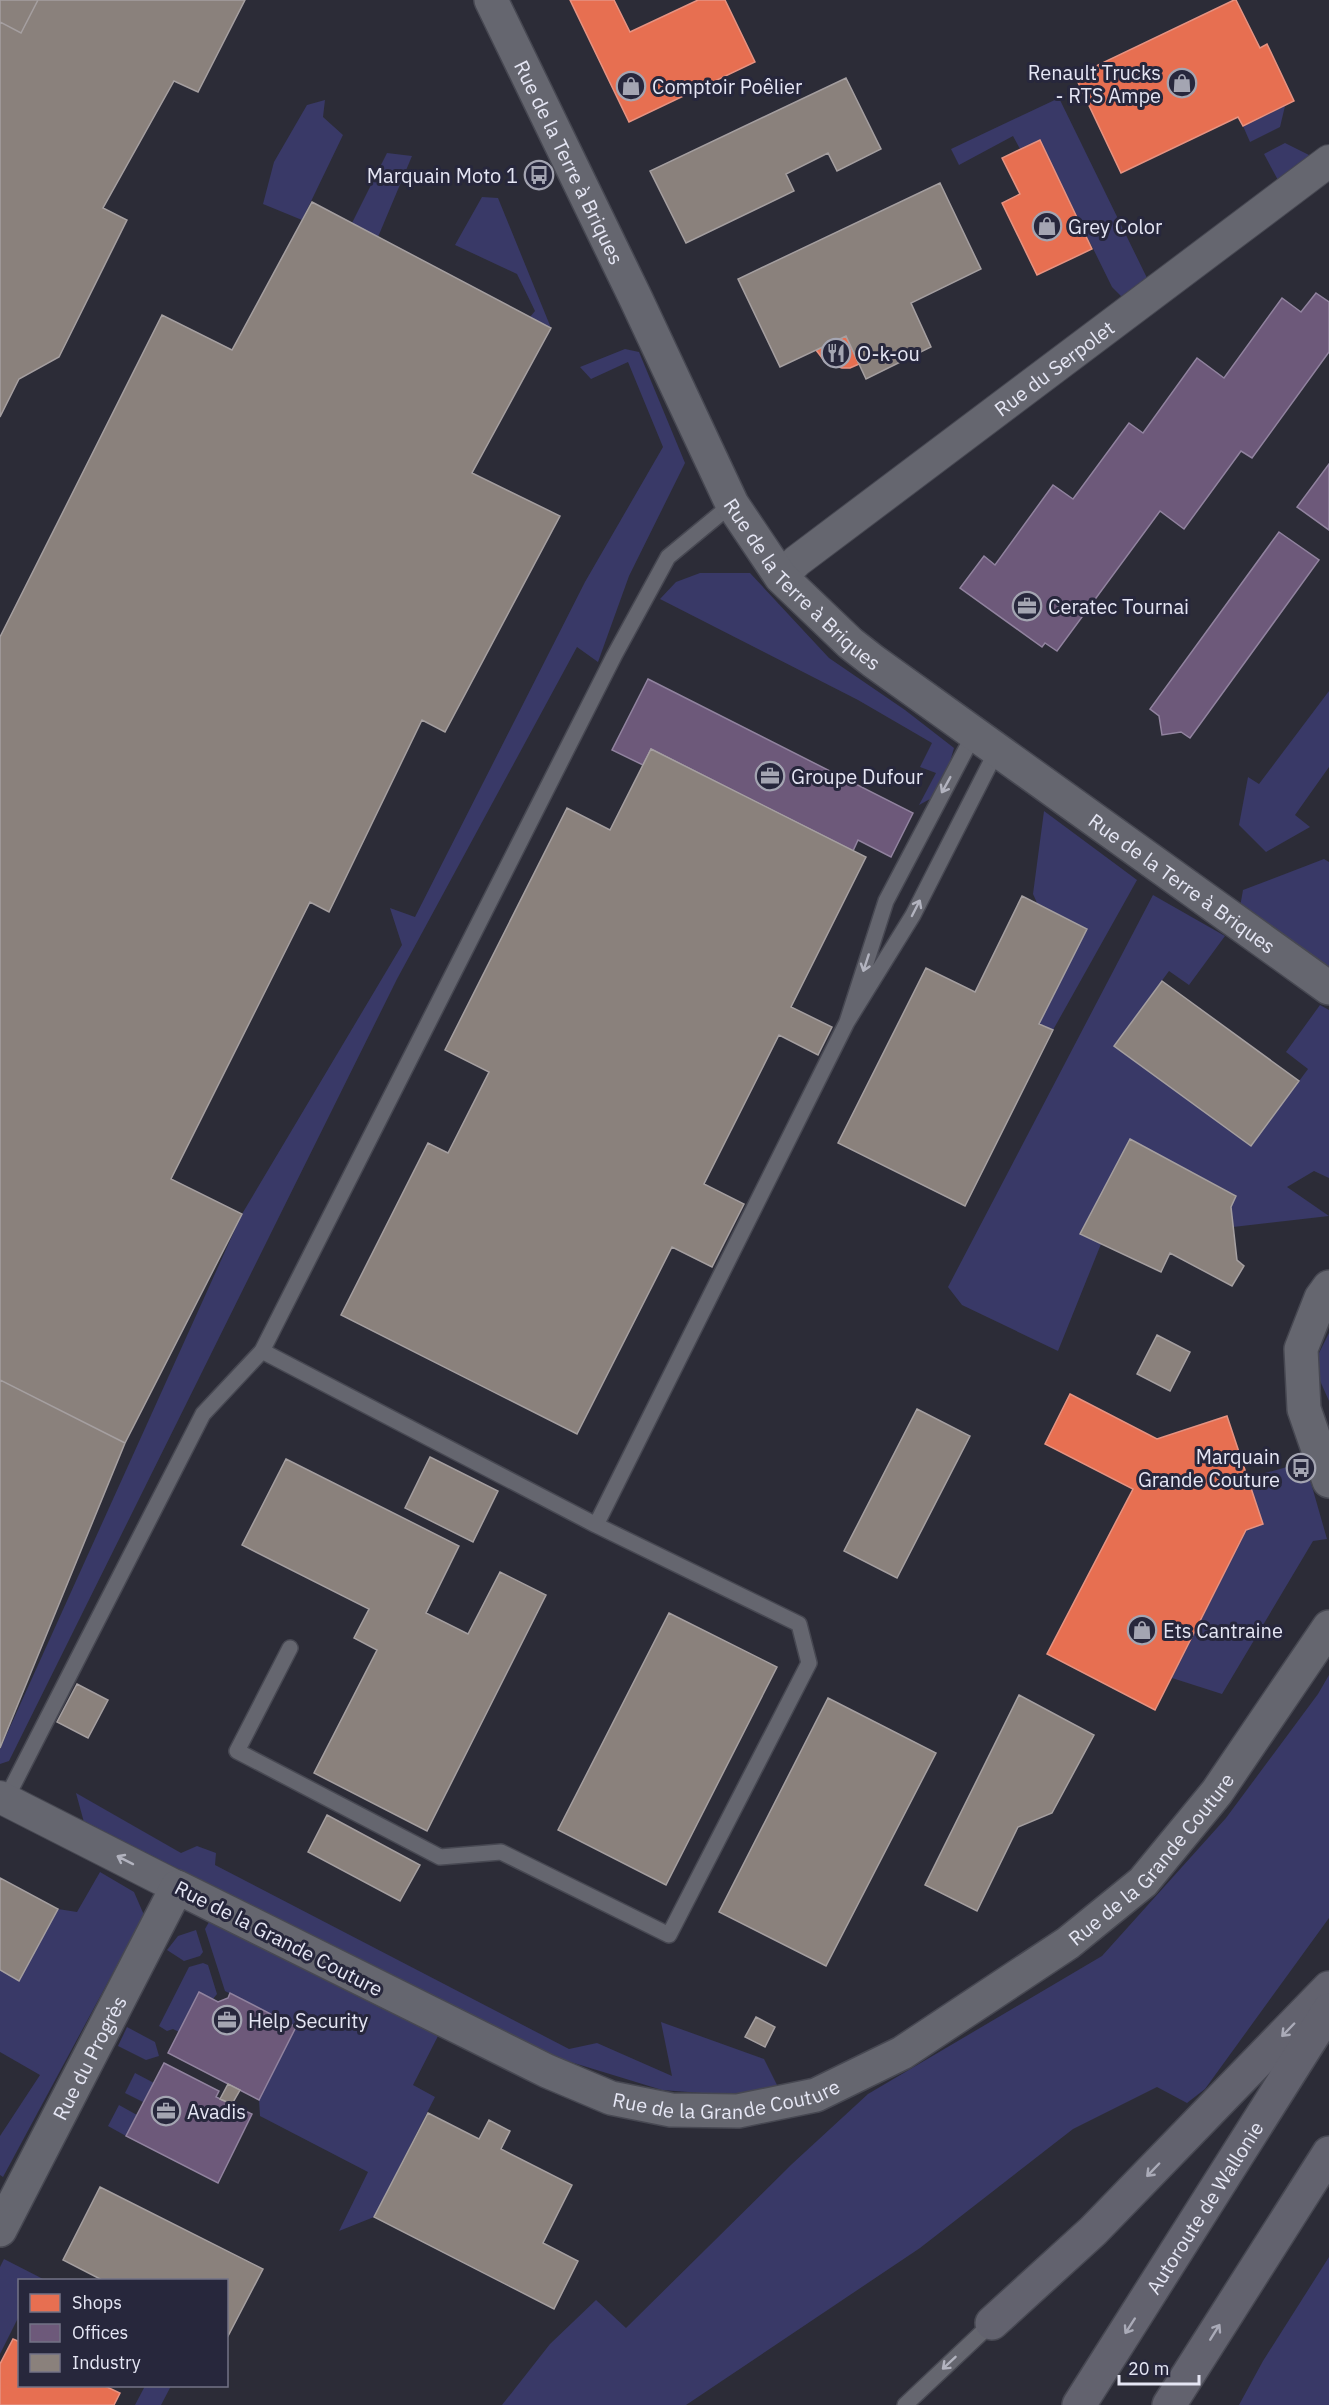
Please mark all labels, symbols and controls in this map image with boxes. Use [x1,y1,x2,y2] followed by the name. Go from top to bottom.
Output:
[509,55,631,269] street label: Rue de la Terre à Briques
[1028,59,1161,109] place label: Renault Trucks - RTS Ampe
[1166,67,1198,99] shop icon: Renault Trucks - RTS Ampe
[615,70,647,102] shop icon: Comptoir Poêlier
[652,73,802,100] place label: Comptoir Poêlier
[523,159,555,191] bus stop icon: Marquain Moto 1
[367,162,518,189] place label: Marquain Moto 1
[1031,210,1063,242] shop icon: Grey Color
[1068,213,1162,240] place label: Grey Color
[988,314,1119,422] street label: Rue du Serpolet
[820,337,852,369] restaurant icon: O-k-ou
[857,340,920,367] place label: O-k-ou
[718,493,886,676] street label: Rue de la Terre à Briques
[1011,590,1043,622] office icon: Ceratec Tournai
[1048,593,1189,620] place label: Ceratec Tournai
[754,760,786,792] office icon: Groupe Dufour
[791,763,923,790] place label: Groupe Dufour
[940,776,951,794] one-way arrow
[1083,807,1281,959] street label: Rue de la Terre à Briques
[911,900,923,918] one-way arrow
[860,953,871,972] one-way arrow
[1138,1443,1280,1493] place label: Marquain Grande Couture
[1285,1452,1317,1484] bus stop icon: Marquain Grande Couture
[1126,1614,1158,1646] shop icon: Ets Cantraine
[1163,1617,1283,1644] place label: Ets Cantraine
[1062,1767,1240,1951] street label: Rue de la Grande Couture
[116,1854,134,1866] one-way arrow
[170,1874,388,2002] street label: Rue de la Grande Couture
[46,1991,132,2124] street label: Rue du Progrès
[211,2004,243,2036] office icon: Help Security
[248,2007,368,2034] place label: Help Security
[1281,2022,1296,2037] one-way arrow
[610,2072,844,2125] street label: Rue de la Grande Couture
[150,2095,182,2127] office icon: Avadis
[187,2098,246,2125] place label: Avadis
[1139,2116,1269,2299] street label: Autoroute de Wallonie
[1145,2162,1160,2177] one-way arrow
[18,2279,228,2387] legend
[72,2291,122,2314] text: Shops
[1123,2317,1135,2334] one-way arrow
[72,2321,128,2344] text: Offices
[1209,2323,1222,2340] one-way arrow
[1119,2348,1198,2386] scale bar
[72,2351,141,2374] text: Industry
[942,2355,957,2370] one-way arrow
[1128,2357,1170,2380] text: 20 m

